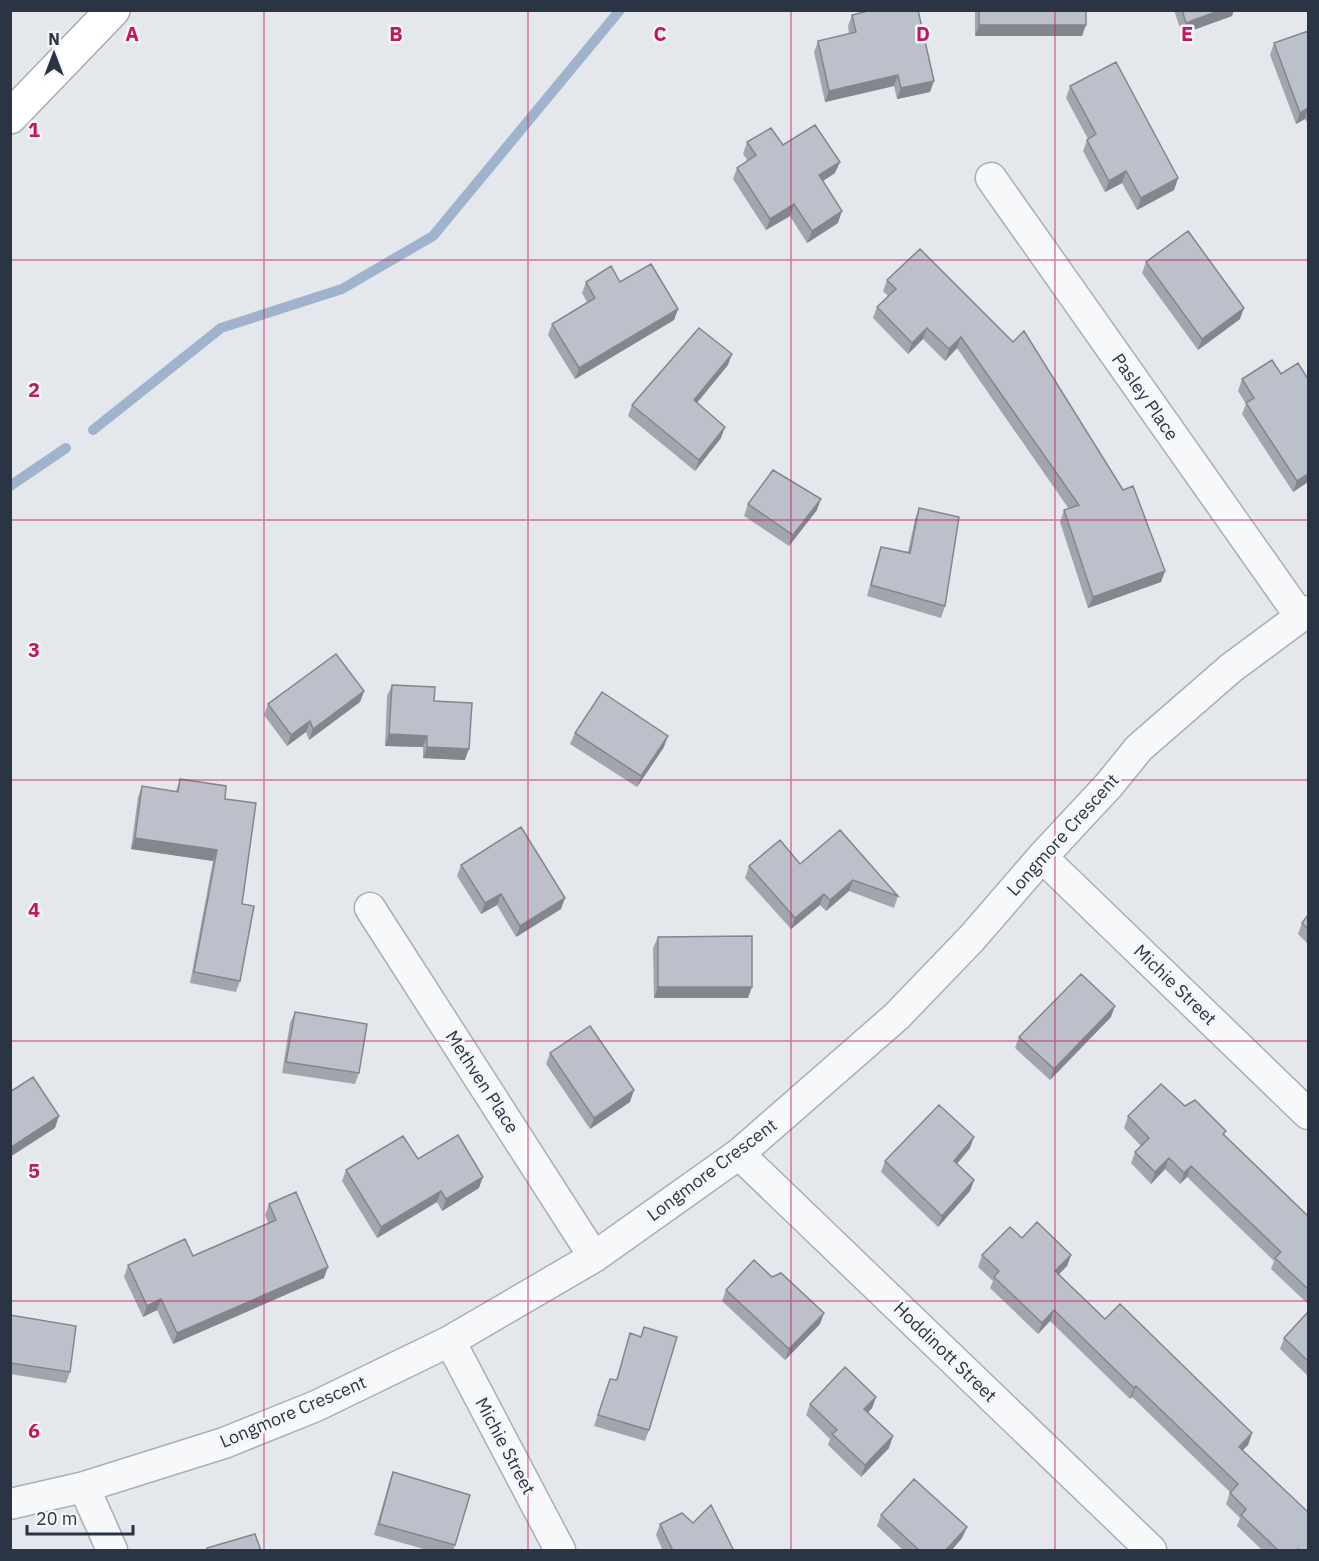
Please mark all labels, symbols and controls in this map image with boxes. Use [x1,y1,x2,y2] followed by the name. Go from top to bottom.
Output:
[125,20,139,47] text: A
[389,20,403,47] text: B
[653,20,667,47] text: C
[916,20,930,47] text: D
[1181,20,1193,47] text: E
[24,24,84,84] north arrow
[48,29,60,49] text: N
[28,116,40,143] text: 1
[1107,349,1184,445] street label: Pasley Place
[28,376,40,403] text: 2
[28,636,40,663] text: 3
[1002,769,1124,901] street label: Longmore Crescent
[28,896,40,923] text: 4
[1129,939,1222,1030] street label: Michie Street
[441,1026,524,1138] street label: Methven Place
[642,1113,781,1226] street label: Longmore Crescent
[28,1157,40,1184] text: 5
[889,1297,1002,1407] street label: Hoddinott Street
[216,1370,369,1453] street label: Longmore Crescent
[470,1393,541,1498] street label: Michie Street
[28,1417,40,1444] text: 6
[27,1498,134,1536] scale bar
[36,1507,78,1530] text: 20 m

